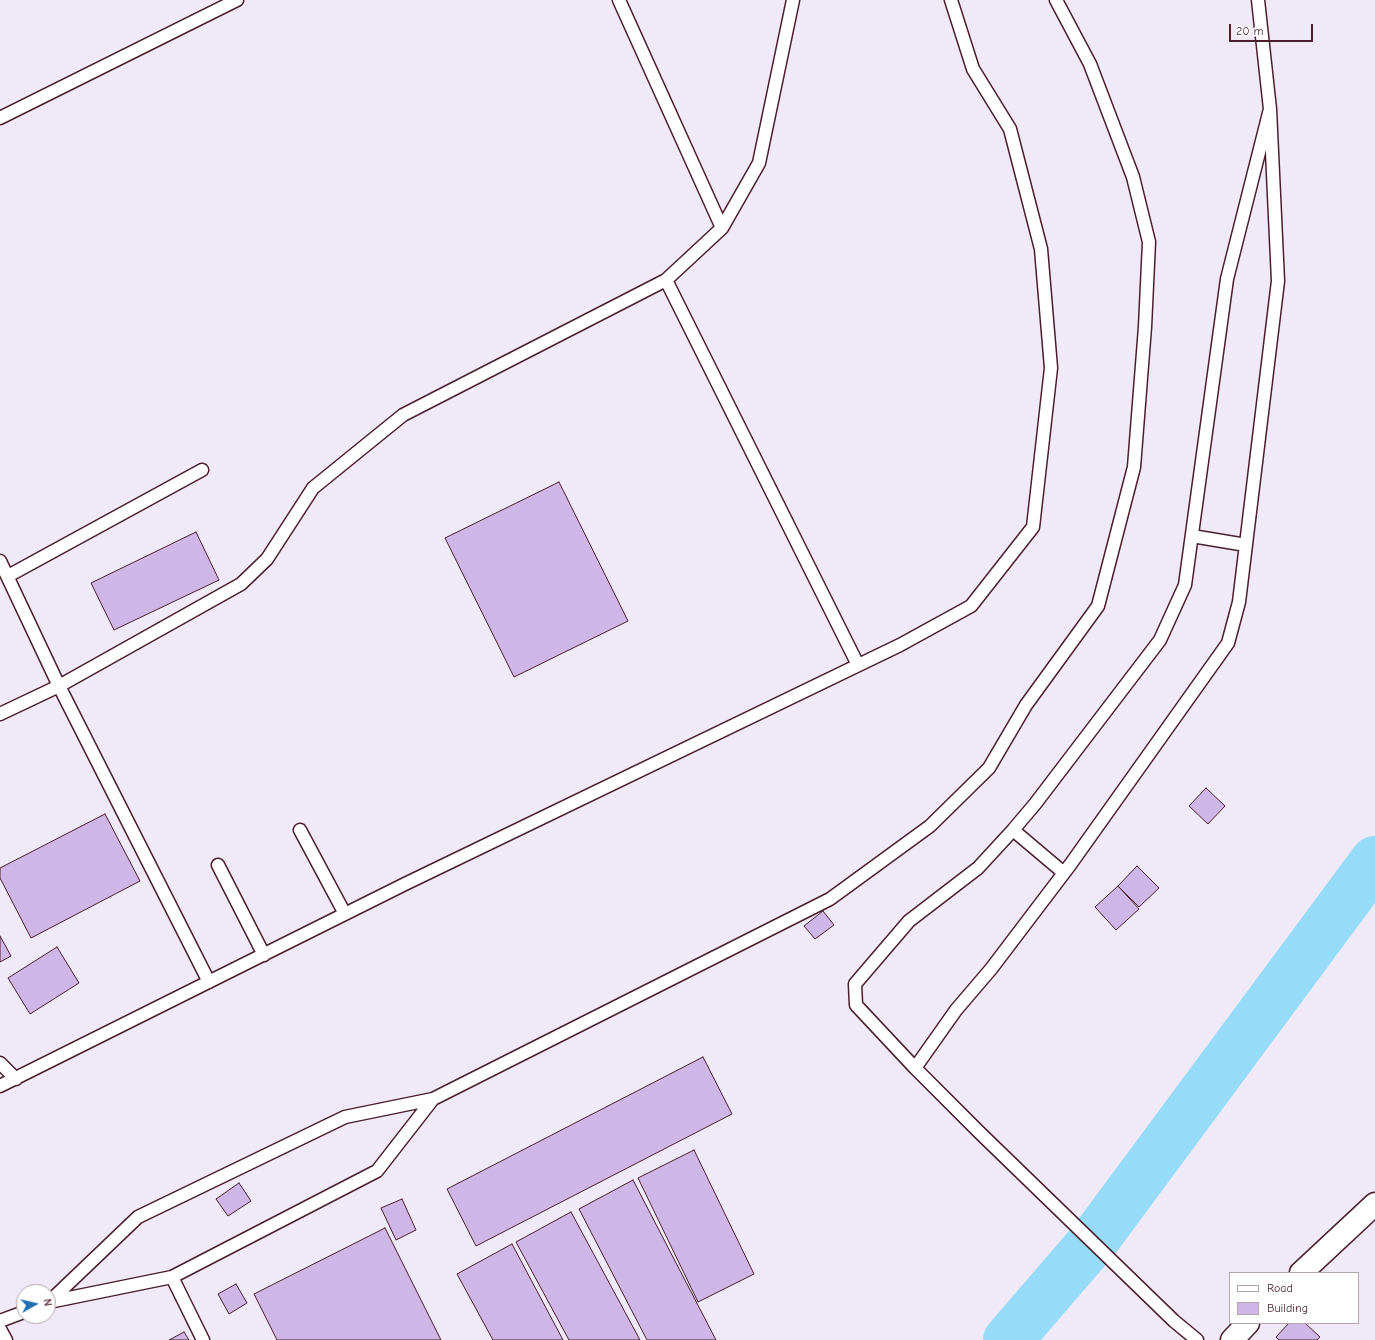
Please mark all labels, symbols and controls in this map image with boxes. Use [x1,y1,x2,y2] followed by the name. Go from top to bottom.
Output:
[1231,16,1315,42] scale bar
[1236,24,1264,38] text: 20 m
[1229,1272,1359,1324] legend
[1267,1281,1293,1295] text: Road
[16,1284,56,1324] north arrow
[40,1298,54,1307] text: N
[1267,1301,1308,1315] text: Building

